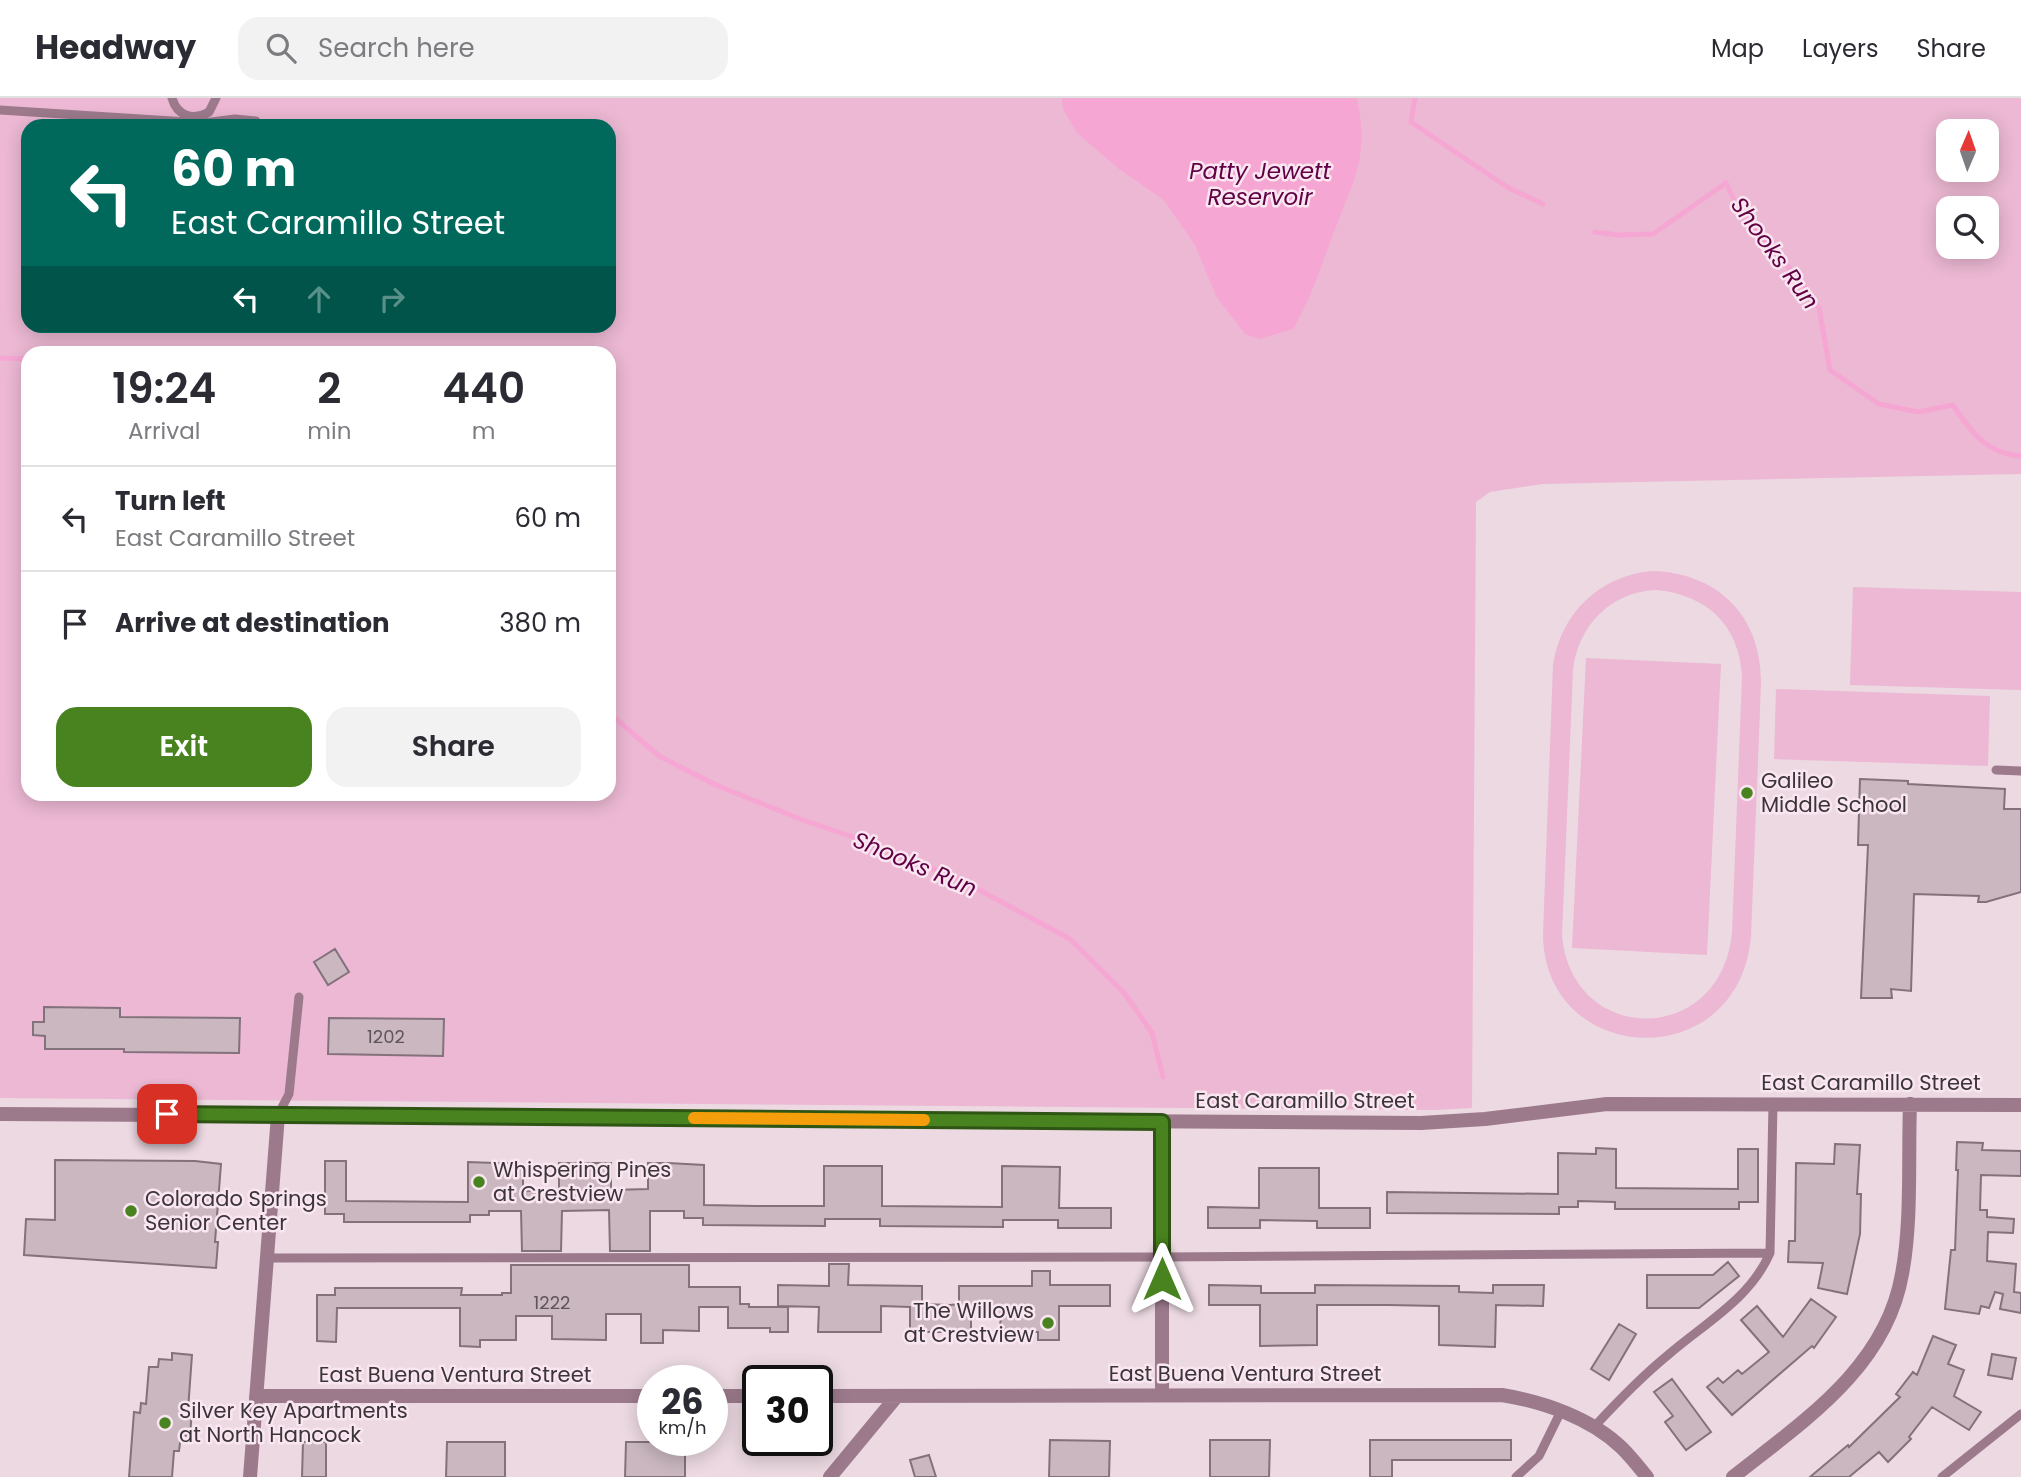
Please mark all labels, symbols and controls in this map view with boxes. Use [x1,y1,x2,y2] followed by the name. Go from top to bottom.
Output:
[238,17,728,80] search box
[35,24,196,71] text: Headway
[262,29,300,67] icon: search
[318,30,475,66] text: Search here
[1711,32,1764,65] text: Map
[1802,32,1878,65] text: Layers
[1916,32,1986,65] text: Share
[1936,119,1998,182] north arrow
[1936,119,1999,259] map controls
[171,135,296,203] text: 60 m
[56,147,147,238] icon: left
[1189,155,1331,213] water label: Patty Jewett Reservoir
[1723,190,1827,316] water label: Shooks Run
[1936,196,1999,259] button: search
[171,200,505,245] text: East Caramillo Street
[227,280,265,318] icon: left
[300,280,338,318] icon: ahead
[373,280,411,318] icon: right
[112,359,216,418] text: 19:24
[317,359,341,418] text: 2
[442,359,525,418] text: 440
[128,415,200,447] text: Arrival
[307,415,351,447] text: min
[472,415,496,447] text: m
[115,483,226,519] text: Turn left
[56,500,94,538] icon: left
[514,500,581,536] text: 60 m
[115,522,355,554] text: East Caramillo Street
[56,605,94,643] icon: arrive
[115,605,390,641] text: Arrive at destination
[499,605,581,641] text: 380 m
[56,707,312,787] button: Exit
[326,707,581,787] button: Share
[1761,766,1907,819] place label: Galileo Middle School
[1739,785,1755,801] marker: Galileo Middle School
[848,824,982,904] water label: Shooks Run
[367,1024,405,1049] house number: 1202
[1761,1068,1981,1097] street label: East Caramillo Street
[137,1084,197,1144] pin
[1195,1086,1415,1115] street label: East Caramillo Street
[148,1095,186,1133] icon: arrive
[493,1155,671,1208] place label: Whispering Pines at Crestview
[471,1174,487,1190] marker: Whispering Pines at Crestview
[145,1184,327,1237] place label: Colorado Springs Senior Center
[123,1203,139,1219] marker: Colorado Springs Senior Center
[1125,1242,1199,1316] position arrow
[534,1290,570,1315] house number: 1222
[904,1296,1034,1349] place label: The Willows at Crestview
[1040,1315,1056,1331] marker: The Willows at Crestview
[1109,1359,1381,1388] street label: East Buena Ventura Street
[319,1360,591,1389] street label: East Buena Ventura Street
[742,1365,833,1456] speed limit sign: 30
[661,1377,704,1426] text: 26
[179,1396,408,1449] place label: Silver Key Apartments at North Hancock
[157,1415,173,1431] marker: Silver Key Apartments at North Hancock
[659,1415,706,1440] text: km/h

